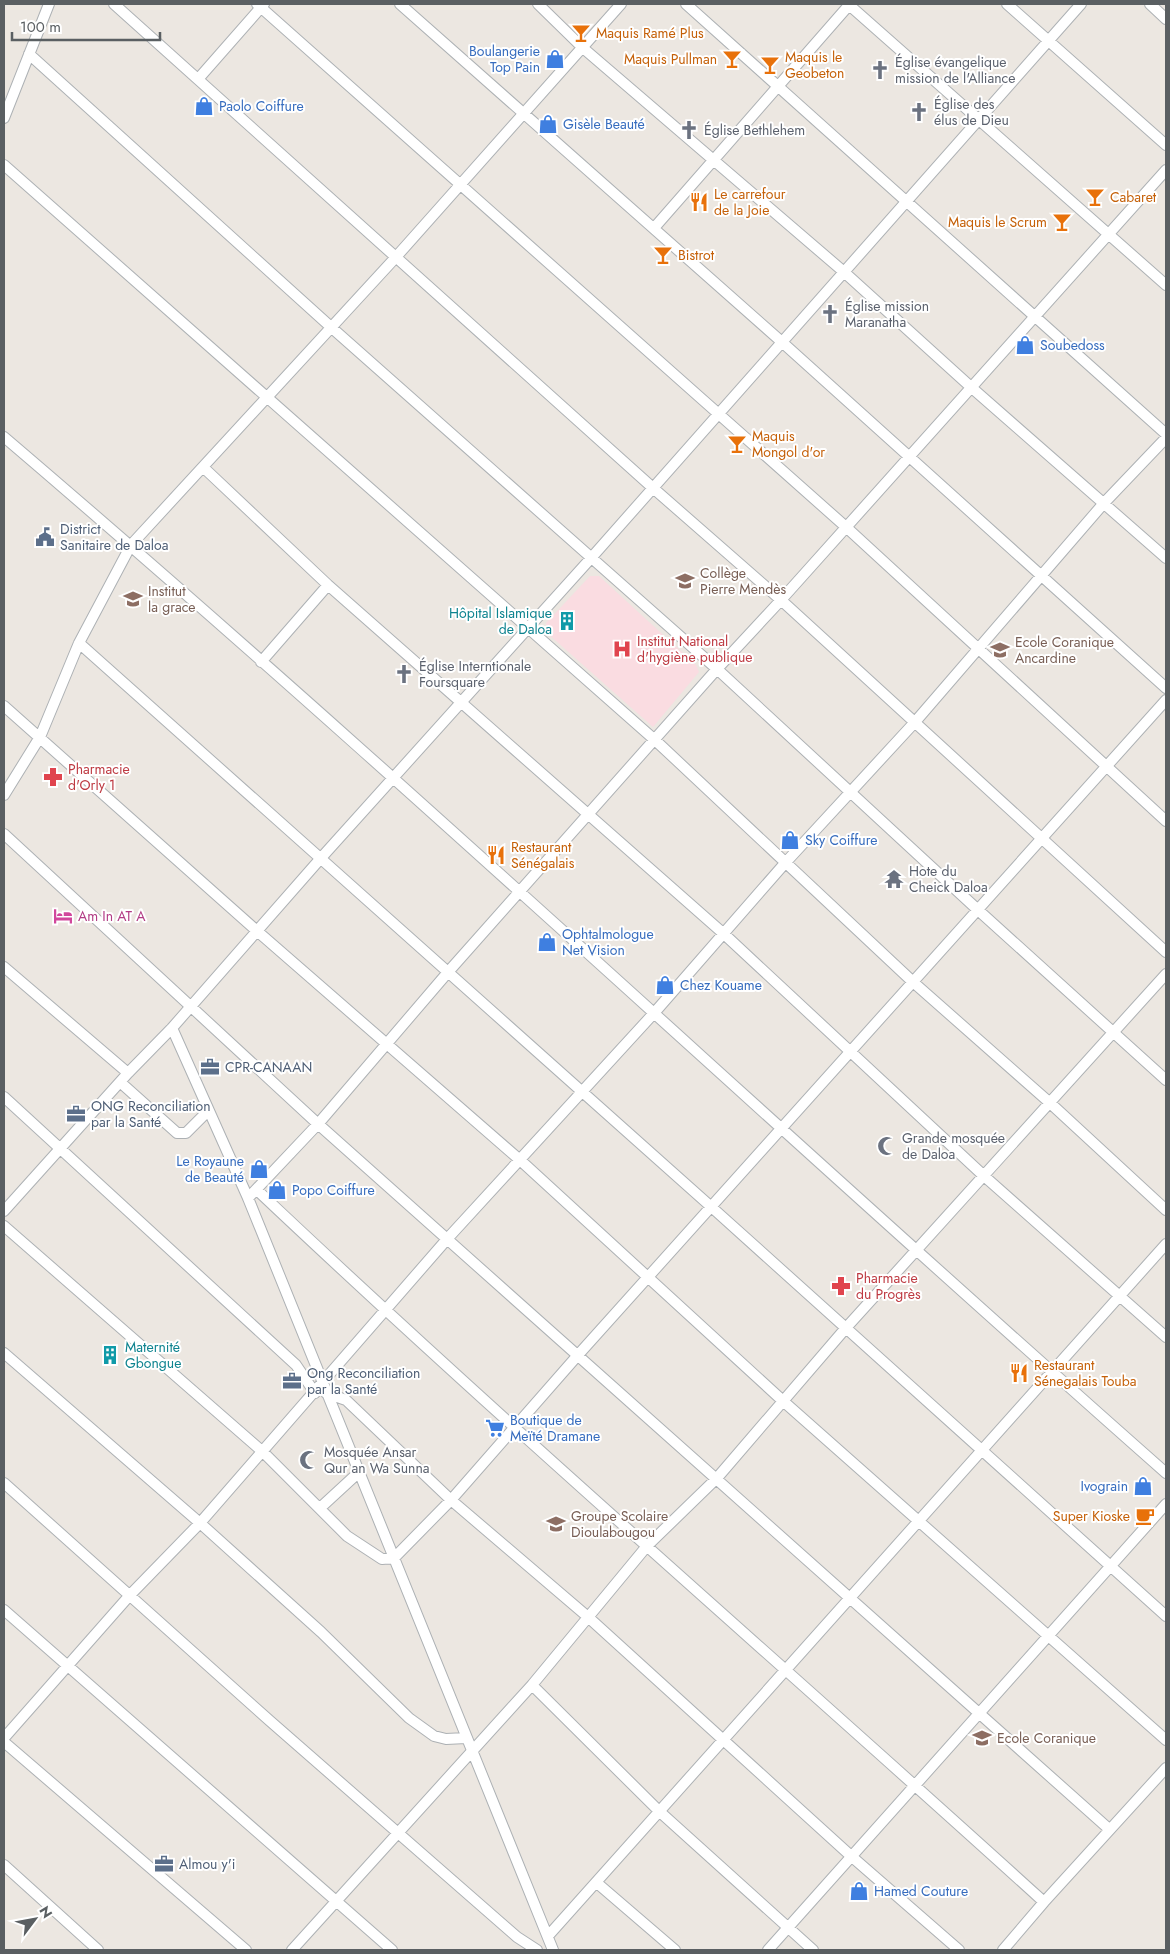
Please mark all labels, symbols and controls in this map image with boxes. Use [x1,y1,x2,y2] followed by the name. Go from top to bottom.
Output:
[12,10,160,42] scale bar
[20,16,61,38] text: 100 m
[570,22,592,44] bar icon: Maquis Ramé Plus
[596,23,704,43] place label: Maquis Ramé Plus
[469,41,540,77] place label: Boulangerie Top Pain
[785,47,844,83] place label: Maquis le Geobeton
[544,48,566,70] shop icon: Boulangerie Top Pain
[721,48,743,70] bar icon: Maquis Pullman
[624,49,717,69] place label: Maquis Pullman
[895,52,1015,88] place label: Église évangelique mission de l'Alliance
[759,54,781,76] bar icon: Maquis le Geobeton
[869,59,891,81] church icon: Église évangelique mission de l'Alliance
[934,94,1009,130] place label: Église des élus de Dieu
[193,95,215,117] shop icon: Paolo Coiffure
[219,96,304,116] place label: Paolo Coiffure
[908,101,930,123] church icon: Église des élus de Dieu
[537,113,559,135] shop icon: Gisèle Beauté
[563,114,645,134] place label: Gisèle Beauté
[678,119,700,141] church icon: Église Bethlehem
[704,120,805,140] place label: Église Bethlehem
[714,184,786,220] place label: Le carrefour de la Joie
[1084,186,1106,208] bar icon: Cabaret
[1110,187,1157,207] place label: Cabaret
[688,191,710,213] restaurant icon: Le carrefour de la Joie
[1051,211,1073,233] bar icon: Maquis le Scrum
[948,212,1047,232] place label: Maquis le Scrum
[652,244,674,266] bar icon: Bistrot
[678,245,715,265] place label: Bistrot
[845,296,929,332] place label: Église mission Maranatha
[819,303,841,325] church icon: Église mission Maranatha
[1014,334,1036,356] shop icon: Soubedoss
[1040,335,1105,355] place label: Soubedoss
[752,426,825,462] place label: Maquis Mongol d'or
[726,433,748,455] bar icon: Maquis Mongol d'or
[60,519,168,555] place label: District Sanitaire de Daloa
[34,526,56,548] public building icon: District Sanitaire de Daloa
[700,563,786,599] place label: Collège Pierre Mendès
[674,570,696,592] school or university icon: Collège Pierre Mendès
[148,581,196,617] place label: Institut la grace
[122,588,144,610] school or university icon: Institut la grace
[449,603,552,639] place label: Hôpital Islamique de Daloa
[556,610,578,632] building icon: Hôpital Islamique de Daloa
[637,631,753,667] place label: Institut National d'hygiène publique
[1015,632,1114,668] place label: Ecole Coranique Ancardine
[611,638,633,660] hospital icon: Institut National d'hygiène publique
[989,639,1011,661] school or university icon: Ecole Coranique Ancardine
[419,656,531,692] place label: Église Interntionale Foursquare
[393,663,415,685] church icon: Église Interntionale Foursquare
[68,759,130,795] place label: Pharmacie d'Orly 1
[42,766,64,788] pharmacy icon: Pharmacie d'Orly 1
[779,829,801,851] shop icon: Sky Coiffure
[805,830,877,850] place label: Sky Coiffure
[511,837,575,873] place label: Restaurant Sénégalais
[485,844,507,866] restaurant icon: Restaurant Sénégalais
[909,861,988,897] place label: Hote du Cheick Daloa
[883,868,905,890] temple icon: Hote du Cheick Daloa
[52,905,74,927] hotel icon: Am In AT A
[78,906,146,926] place label: Am In AT A
[562,924,654,960] place label: Ophtalmologue Net Vision
[536,931,558,953] shop icon: Ophtalmologue Net Vision
[654,974,676,996] shop icon: Chez Kouame
[680,975,762,995] place label: Chez Kouame
[199,1056,221,1078] office icon: CPR-CANAAN
[225,1057,312,1077] place label: CPR-CANAAN
[91,1096,211,1132] place label: ONG Reconciliation par la Santé
[65,1103,87,1125] office icon: ONG Reconciliation par la Santé
[902,1128,1005,1164] place label: Grande mosquée de Daloa
[876,1135,898,1157] mosque icon: Grande mosquée de Daloa
[176,1151,244,1187] place label: Le Royaune de Beauté
[248,1158,270,1180] shop icon: Le Royaune de Beauté
[266,1179,288,1201] shop icon: Popo Coiffure
[292,1180,375,1200] place label: Popo Coiffure
[856,1268,921,1304] place label: Pharmacie du Progrès
[830,1275,852,1297] pharmacy icon: Pharmacie du Progrès
[125,1337,181,1373] place label: Maternité Gbongue
[99,1344,121,1366] building icon: Maternité Gbongue
[1034,1355,1136,1391] place label: Restaurant Sénegalais Touba
[1008,1362,1030,1384] restaurant icon: Restaurant Sénegalais Touba
[307,1363,420,1399] place label: Ong Reconciliation par la Santé
[281,1370,303,1392] office icon: Ong Reconciliation par la Santé
[510,1410,600,1446] place label: Boutique de Meïté Dramane
[484,1417,506,1439] supermarket icon: Boutique de Meïté Dramane
[324,1442,430,1478] place label: Mosquée Ansar Qur an Wa Sunna
[298,1449,320,1471] mosque icon: Mosquée Ansar Qur an Wa Sunna
[1132,1475,1154,1497] shop icon: Ivograin
[1080,1476,1128,1496] place label: Ivograin
[1134,1505,1156,1527] cafe icon: Super Kioske
[571,1506,668,1542] place label: Groupe Scolaire Dioulabougou
[1053,1506,1130,1526] place label: Super Kioske
[545,1513,567,1535] school or university icon: Groupe Scolaire Dioulabougou
[971,1727,993,1749] school or university icon: Ecole Coranique
[997,1728,1096,1748] place label: Ecole Coranique
[153,1853,175,1875] office icon: Almou y'i
[179,1854,235,1874] place label: Almou y'i
[848,1880,870,1902] shop icon: Hamed Couture
[874,1881,968,1901] place label: Hamed Couture
[10,1894,60,1944] north arrow
[35,1902,57,1922] text: N

